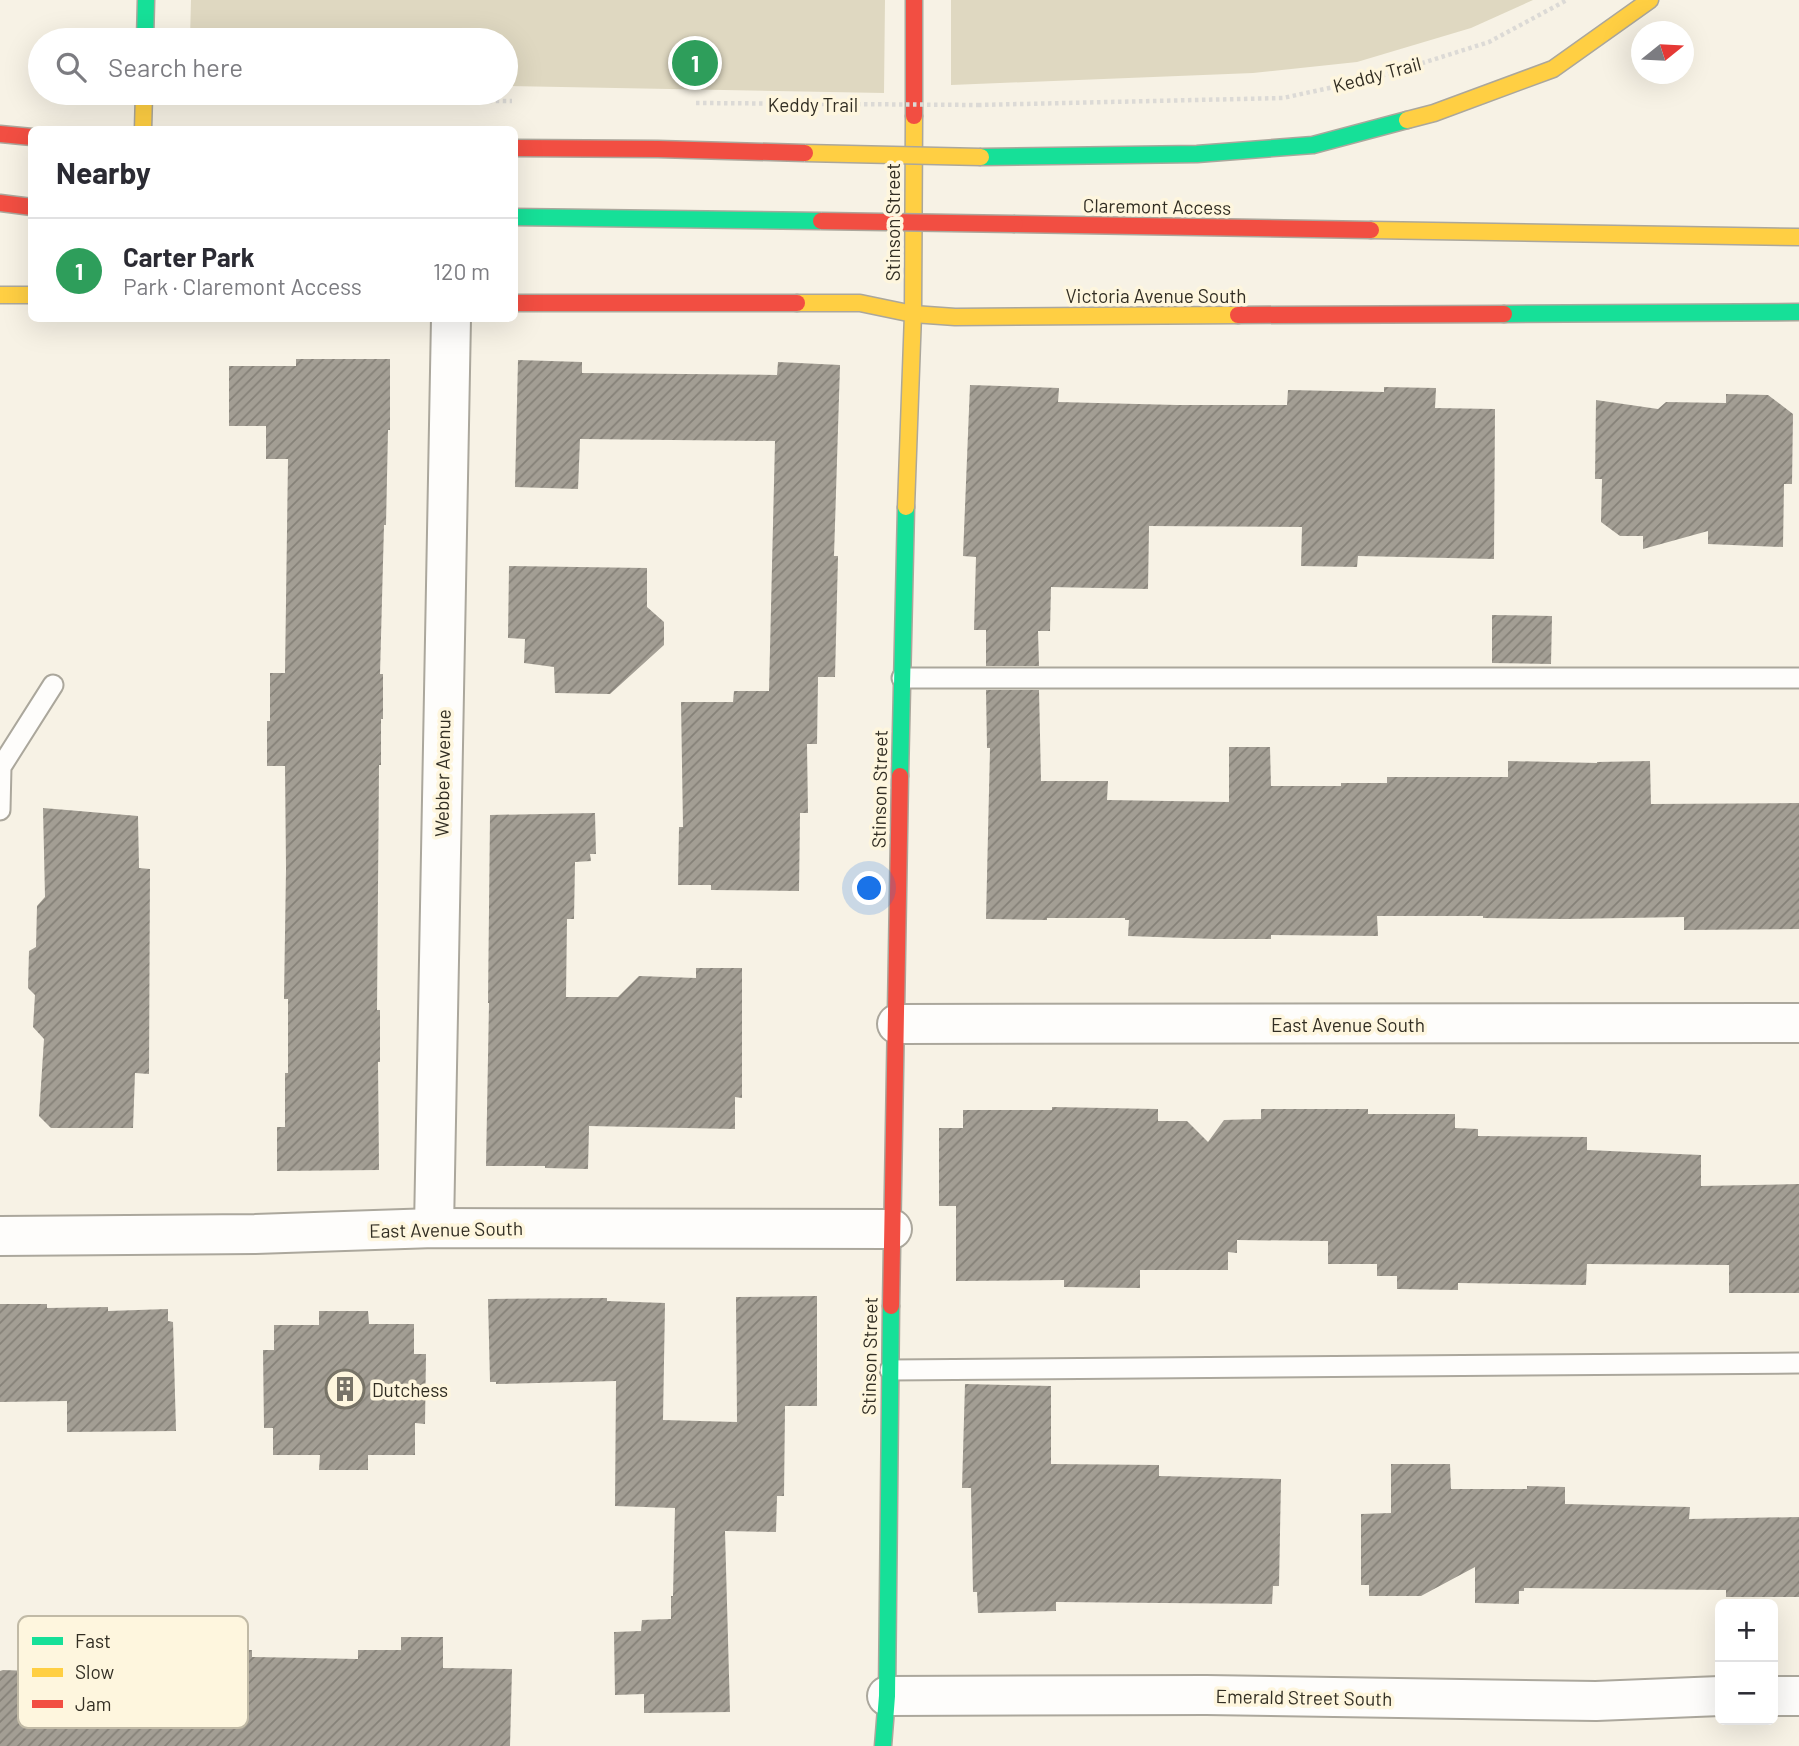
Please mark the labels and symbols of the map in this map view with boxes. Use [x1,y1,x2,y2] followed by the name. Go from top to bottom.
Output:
[1631,21,1694,84] north arrow
[672,37,718,89] pin: 1
[1330,51,1424,97] street label: Keddy Trail
[768,93,858,116] street label: Keddy Trail
[881,163,904,281] street label: Stinson Street
[1083,193,1231,219] street label: Claremont Access
[1065,284,1247,307] street label: Victoria Avenue South
[429,709,455,837] street label: Webber Avenue
[866,730,892,848] street label: Stinson Street
[852,871,886,905] your location
[1271,1013,1425,1036] street label: East Avenue South
[369,1216,523,1242] street label: East Avenue South
[856,1297,882,1415] street label: Stinson Street
[324,1368,366,1410] building icon: Dutchess
[372,1378,448,1401] place label: Dutchess
[18,1616,248,1728] legend
[75,1629,111,1652] text: Fast
[75,1660,114,1683] text: Slow
[1215,1684,1393,1710] street label: Emerald Street South
[75,1692,111,1715] text: Jam

